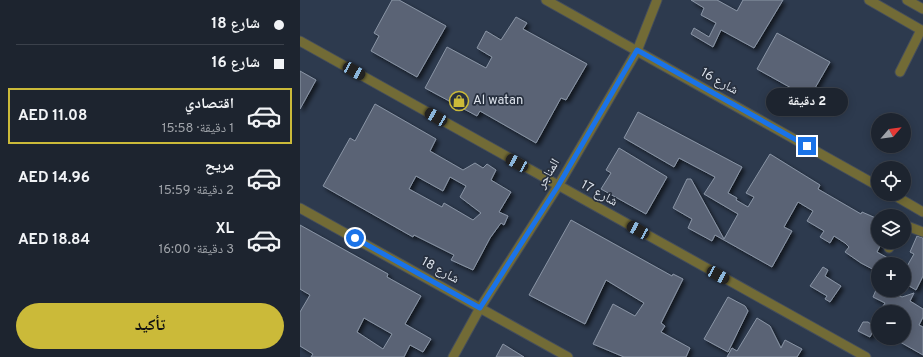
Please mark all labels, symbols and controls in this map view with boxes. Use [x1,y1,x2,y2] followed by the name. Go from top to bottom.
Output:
[211,15,260,34] text: شارع 18
[211,54,260,73] text: شارع 16
[341,60,367,82] car
[697,65,741,99] street label: شارع 16
[766,88,848,116] callout: 2 دقيقة
[448,90,470,112] shop icon: Al watan
[473,93,523,109] place label: Al watan
[788,94,826,110] text: 2 دقيقة
[185,95,234,114] text: اقتصادي
[246,98,282,134] icon: car
[423,106,449,128] car
[18,107,87,126] text: AED 11.08
[871,113,911,153] north arrow
[871,113,911,345] map controls
[162,121,234,137] text: 1 دقيقة · 15:58
[798,137,816,155] route end
[504,152,530,174] car
[533,156,564,193] street label: المناجر
[205,157,234,176] text: مريح
[246,160,282,196] icon: car
[871,161,911,201] button: locate
[18,169,90,188] text: AED 14.96
[578,177,620,211] street label: شارع 17
[159,183,234,199] text: 2 دقيقة · 15:59
[871,209,911,249] button: layers
[625,219,651,241] car
[216,220,234,239] text: XL
[246,222,282,258] icon: car
[346,229,364,247] route start
[18,231,90,250] text: AED 18.84
[158,242,234,258] text: 3 دقيقة · 16:00
[418,254,462,288] street label: شارع 18
[871,257,911,297] button: +
[705,264,731,286] car
[16,303,284,349] button: تأكيد
[871,305,911,345] button: −

